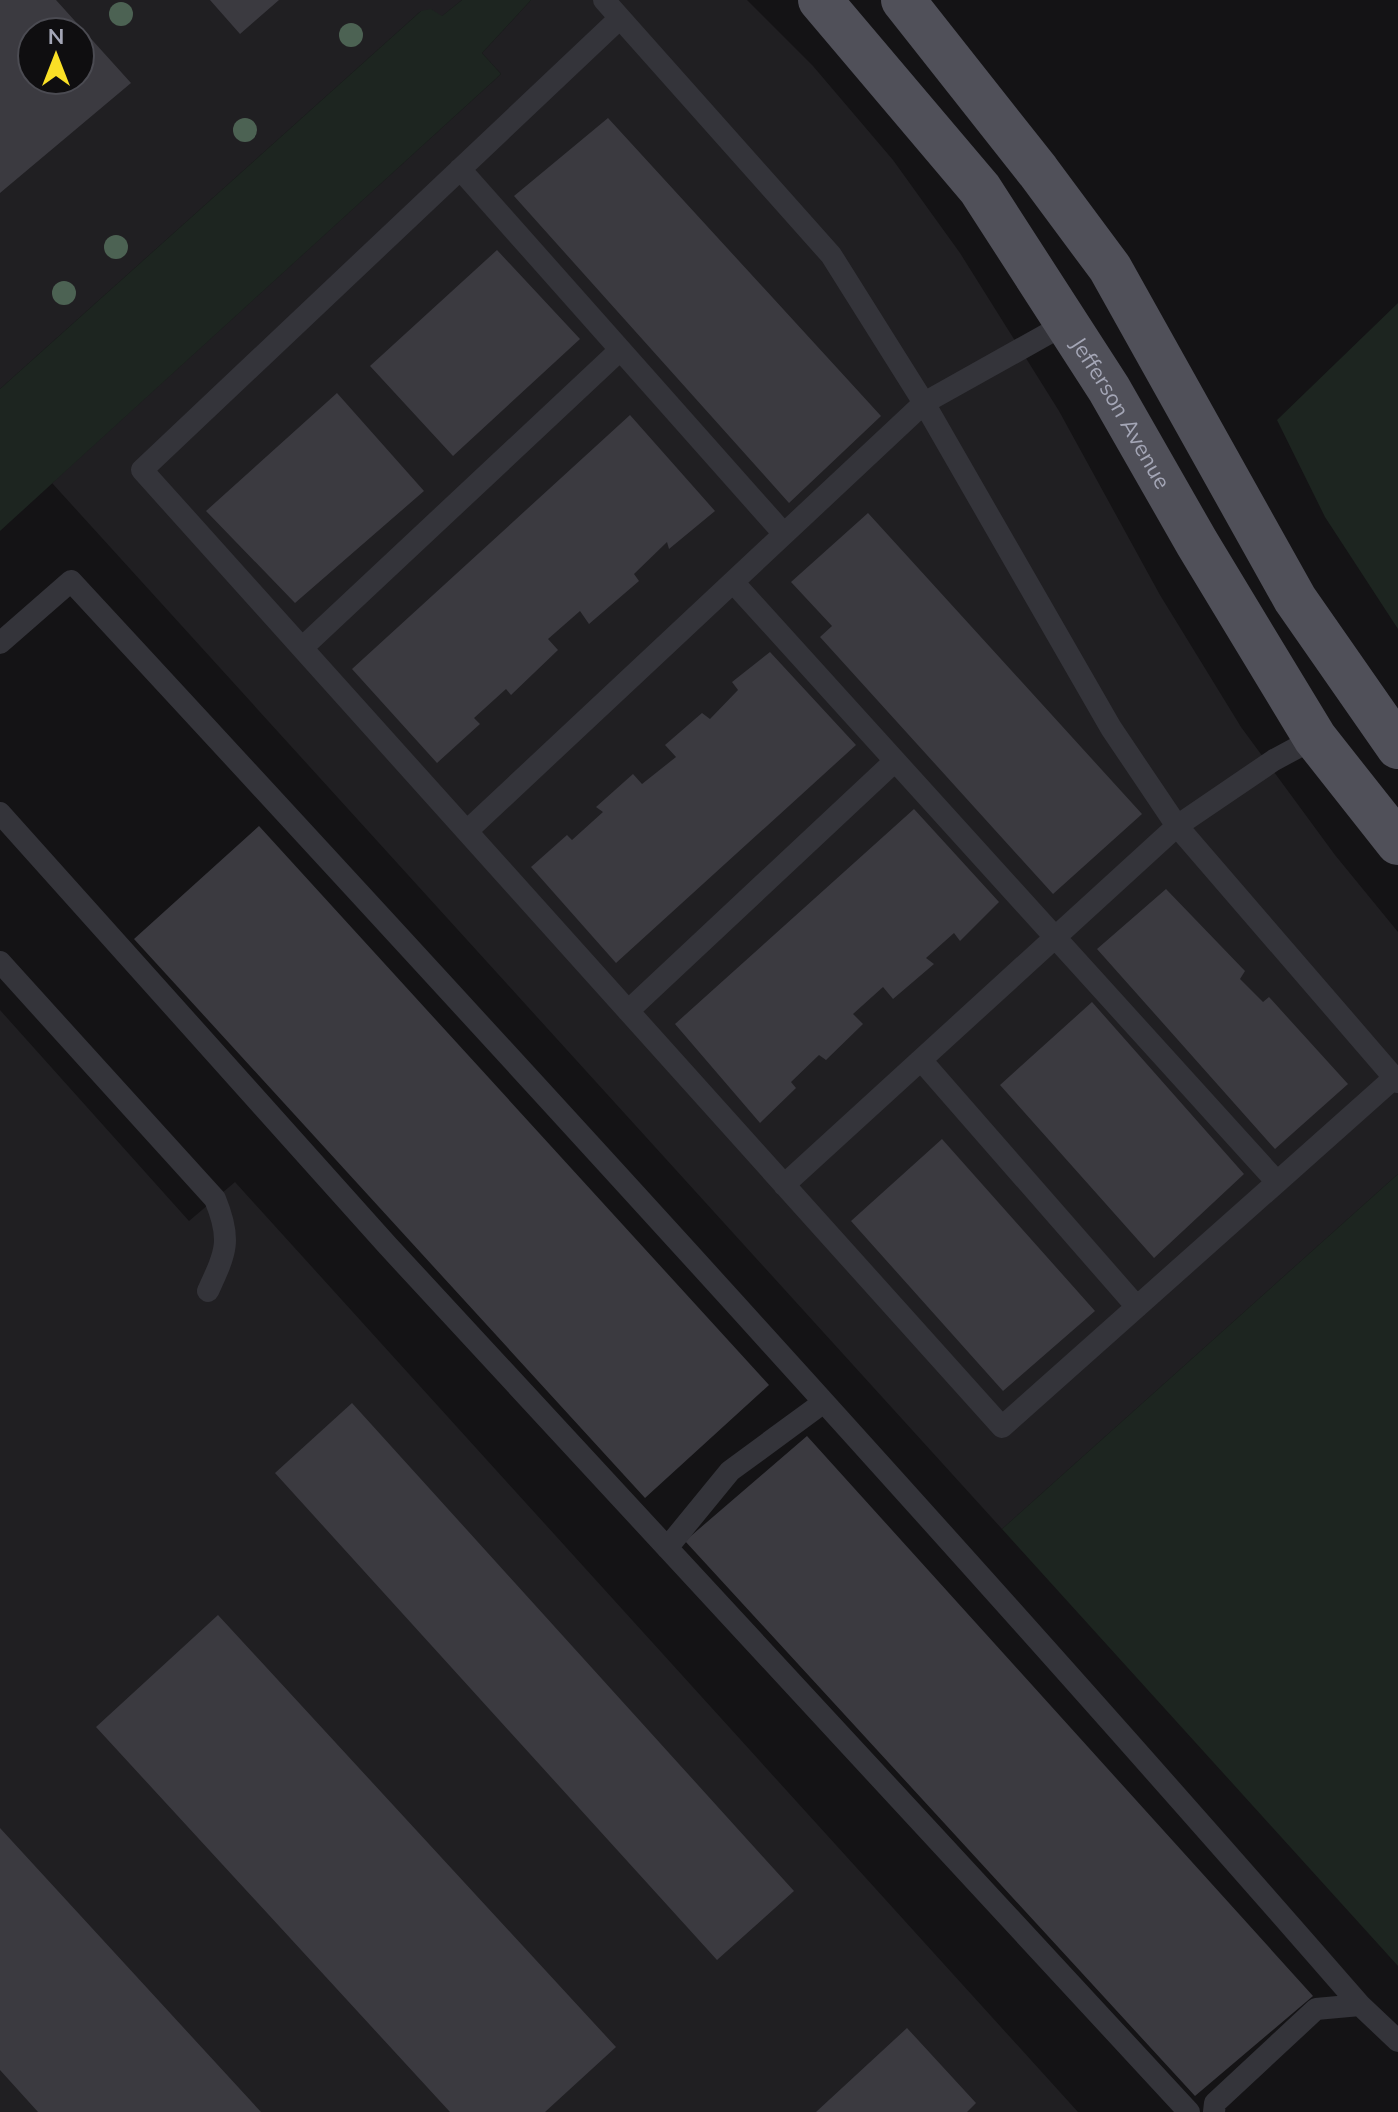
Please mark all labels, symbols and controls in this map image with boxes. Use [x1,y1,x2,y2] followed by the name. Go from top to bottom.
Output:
[16,16,96,96] north arrow
[48,22,64,50] text: N
[1065,331,1177,494] street label: Jefferson Avenue

